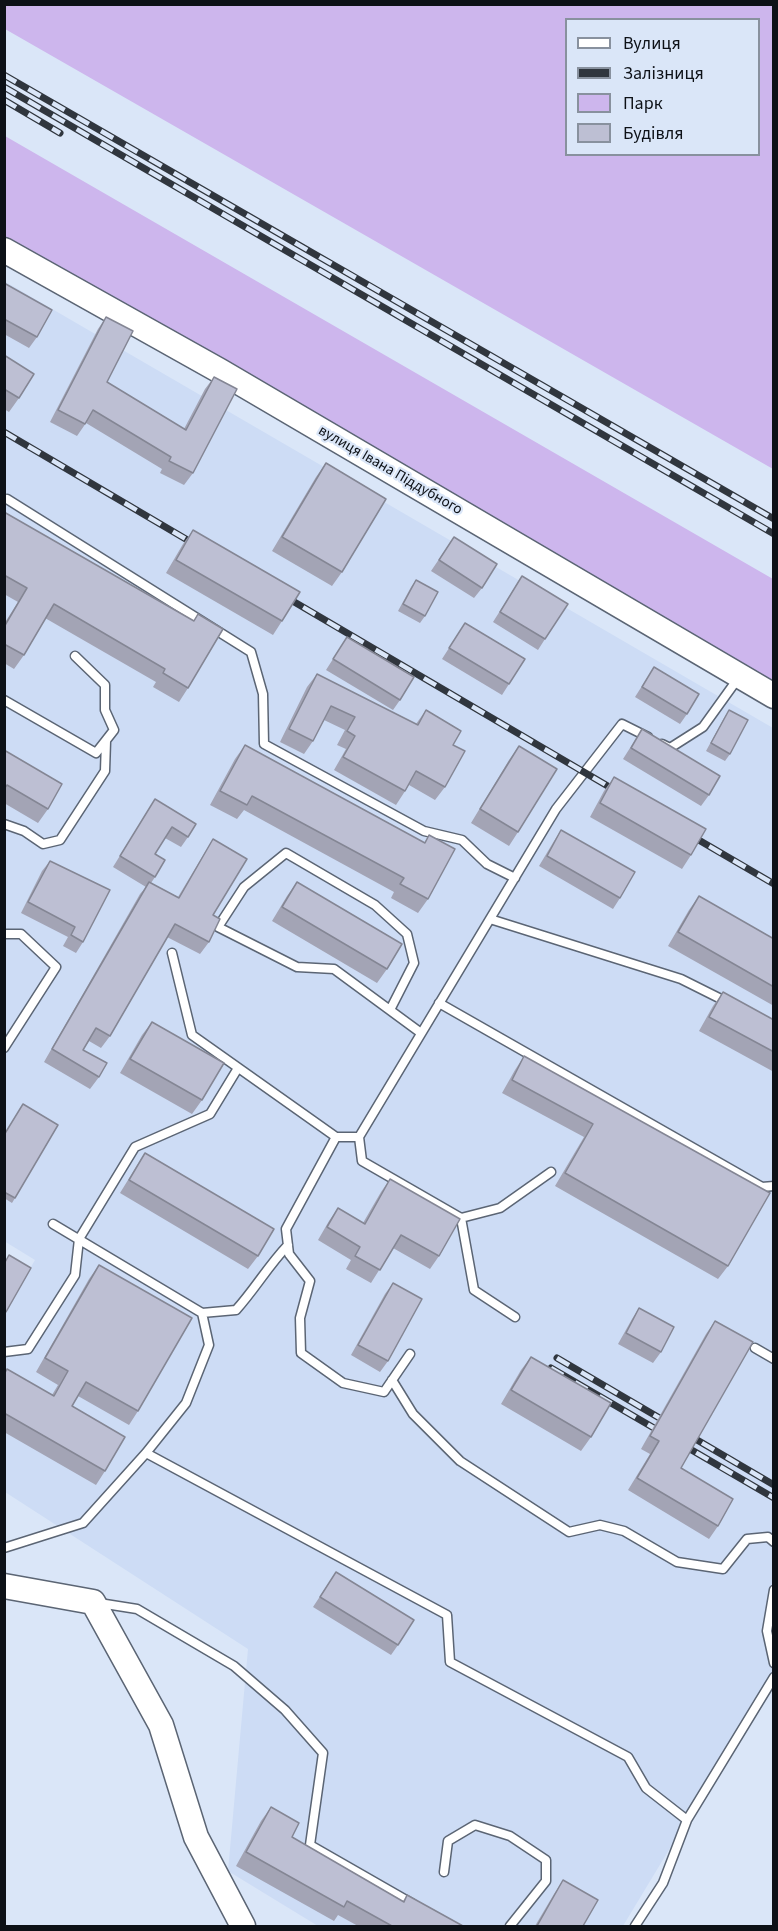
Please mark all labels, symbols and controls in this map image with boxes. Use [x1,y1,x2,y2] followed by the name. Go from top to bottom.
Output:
[565,18,760,156] legend
[623,31,681,56] text: Вулиця
[623,61,704,86] text: Залізниця
[623,91,663,116] text: Парк
[623,121,683,146] text: Будівля
[315,422,465,520] street label: вулиця Івана Піддубного

